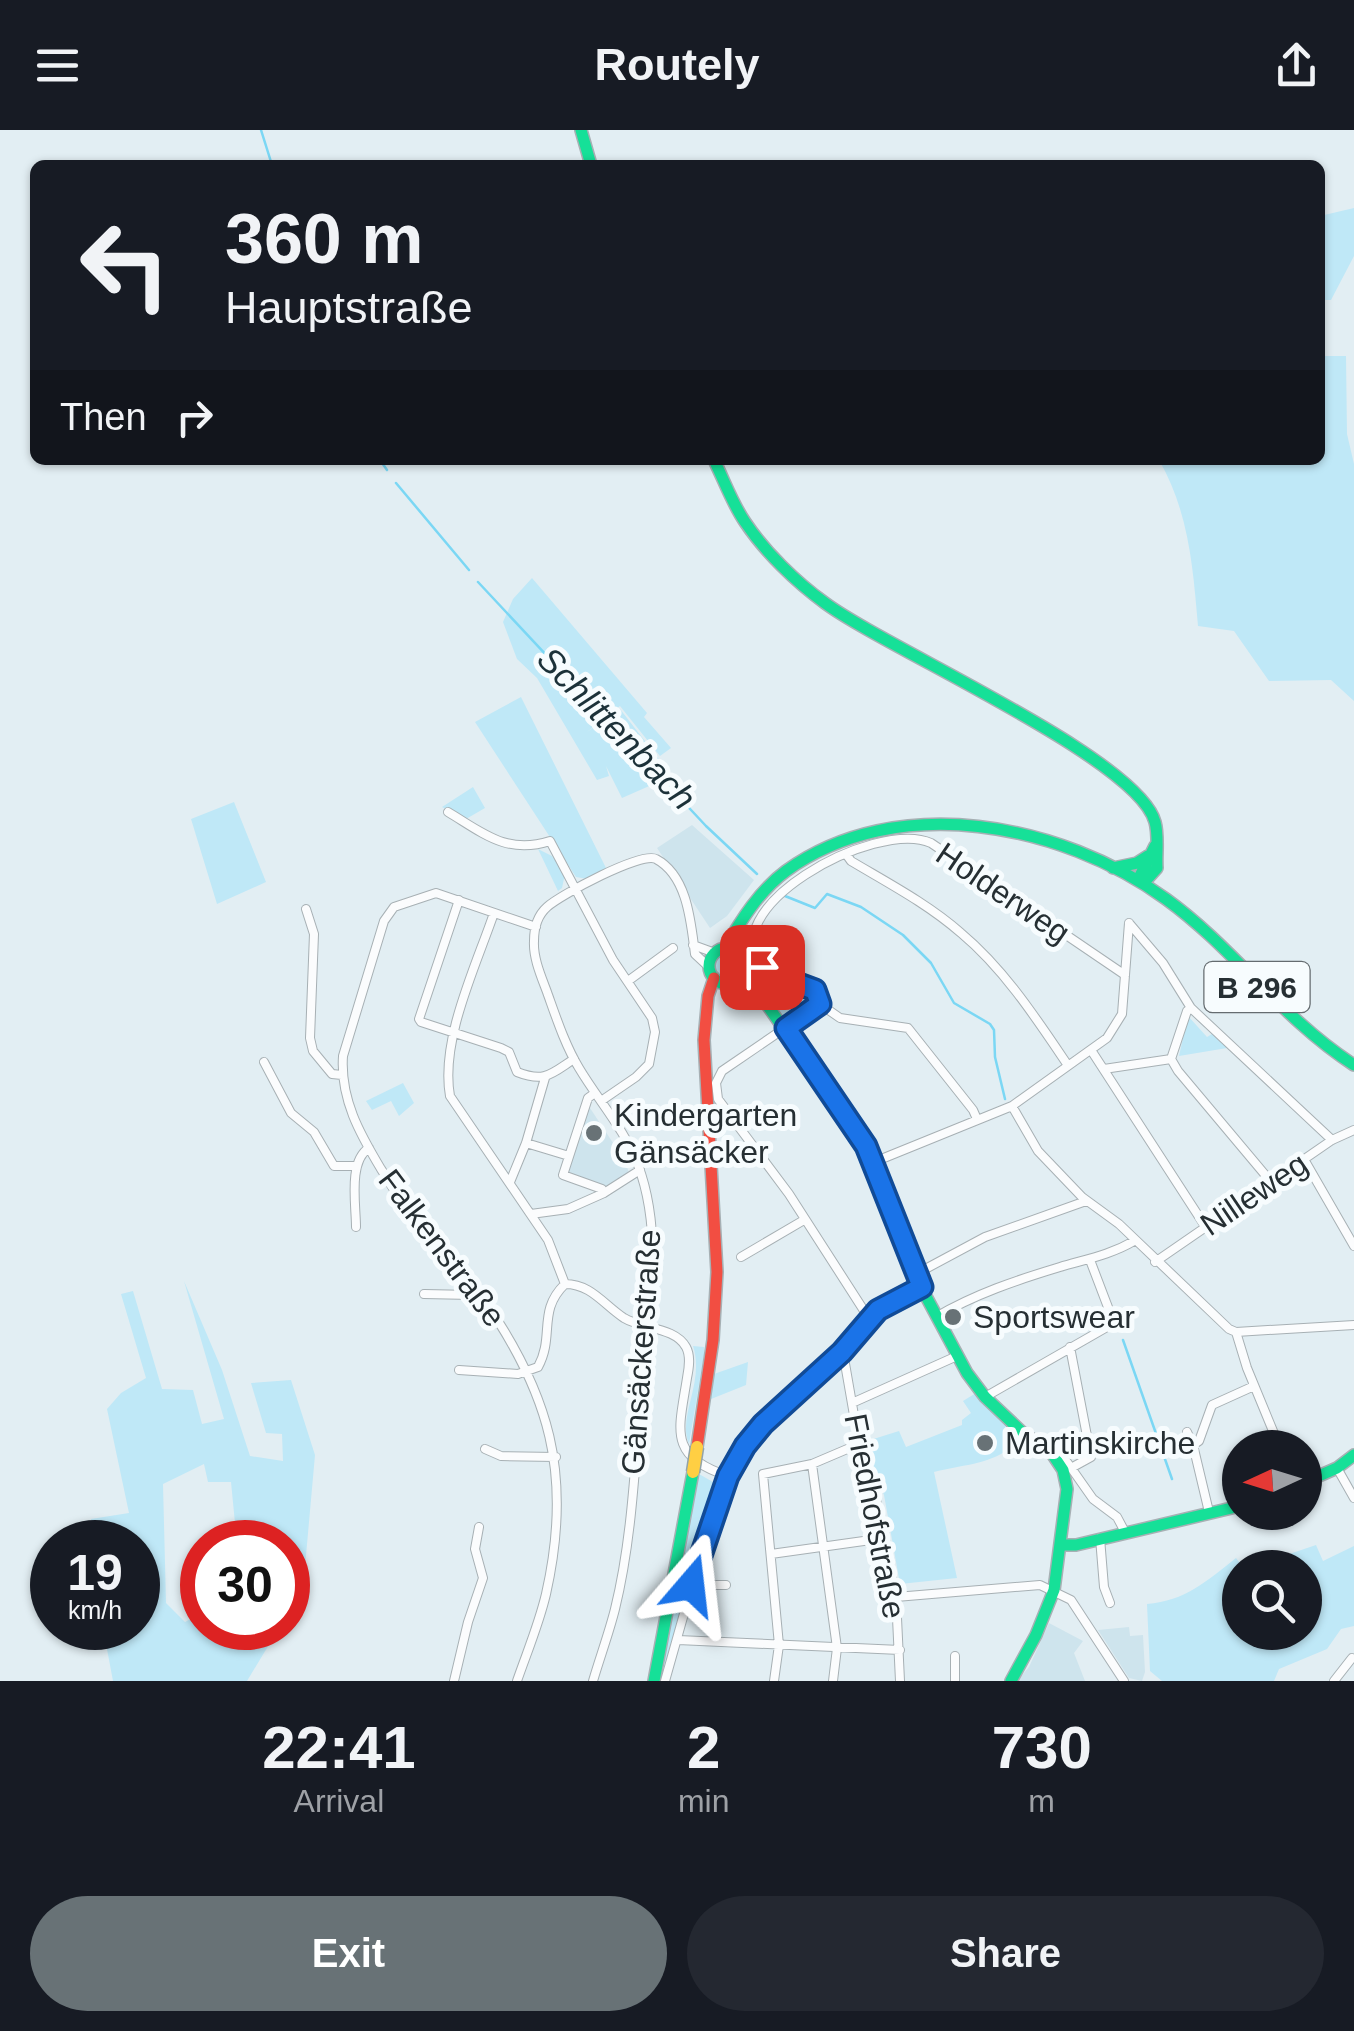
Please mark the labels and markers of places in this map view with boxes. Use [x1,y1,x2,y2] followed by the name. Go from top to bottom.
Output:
[720,925,805,1010] pin
[614,1097,797,1170] place label: Kindergarten Gänsäcker
[583,1122,605,1144] marker: Kindergarten Gänsäcker
[973,1299,1135,1335] place label: Sportswear
[942,1306,964,1328] marker: Sportswear
[1005,1425,1195,1461] place label: Martinskirche
[974,1432,996,1454] marker: Martinskirche

